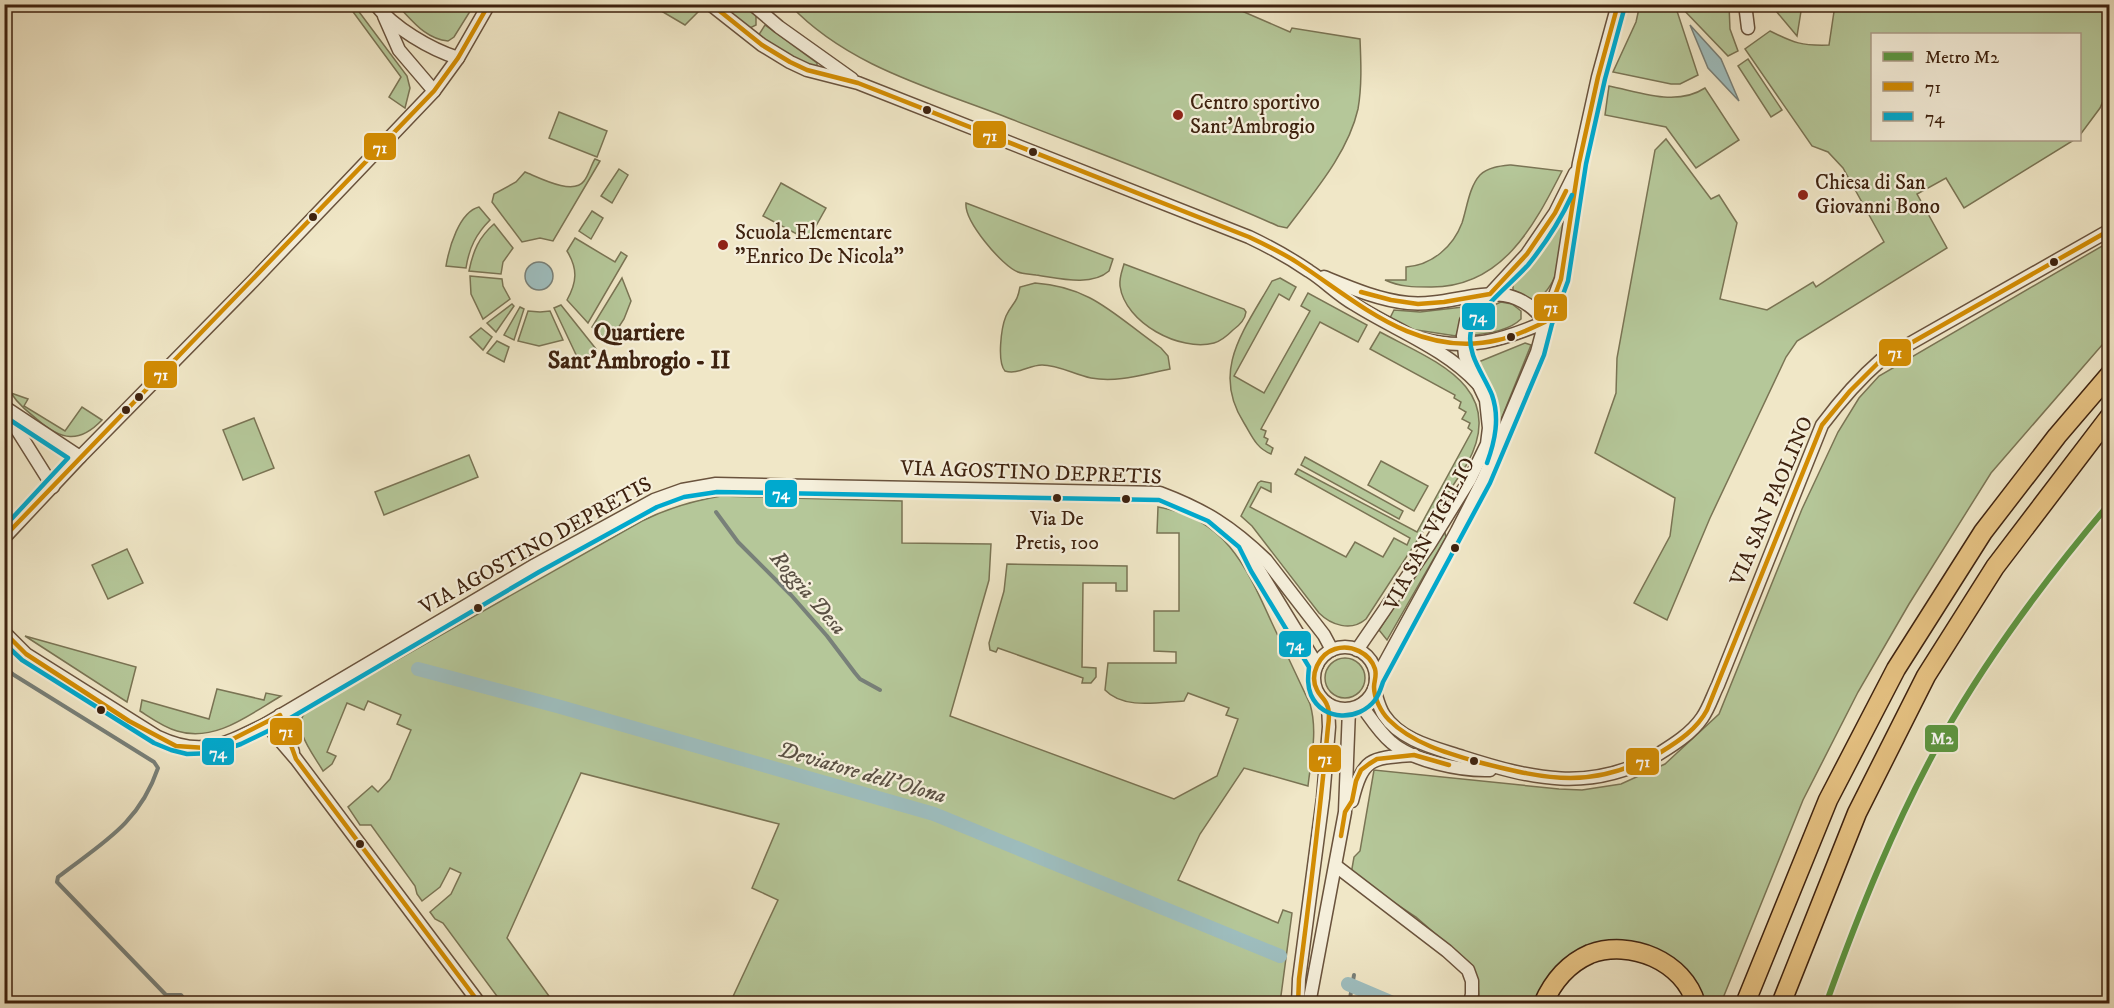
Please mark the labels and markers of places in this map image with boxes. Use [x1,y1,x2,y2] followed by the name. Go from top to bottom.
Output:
[1190,90,1320,140] place label: Centro sportivo Sant'Ambrogio
[921,104,933,116] unlabelled marker
[1171,108,1185,122] marker: Centro sportivo Sant'Ambrogio
[1027,146,1039,158] unlabelled marker
[1815,170,1940,220] place label: Chiesa di San Giovanni Bono
[1796,188,1810,202] marker: Chiesa di San Giovanni Bono
[307,211,319,223] unlabelled marker
[735,220,904,270] place label: Scuola Elementare "Enrico De Nicola"
[716,238,730,252] marker: Scuola Elementare "Enrico De Nicola"
[2048,256,2060,268] unlabelled marker
[1505,331,1517,343] unlabelled marker
[133,391,145,403] unlabelled marker
[120,404,132,416] unlabelled marker
[1051,492,1063,504] marker: Via De Pretis, 100
[1120,493,1132,505] unlabelled marker
[1015,507,1099,556] place label: Via De Pretis, 100
[1449,542,1461,554] unlabelled marker
[472,602,484,614] unlabelled marker
[95,704,107,716] unlabelled marker
[1468,755,1480,767] unlabelled marker
[354,838,366,850] unlabelled marker

